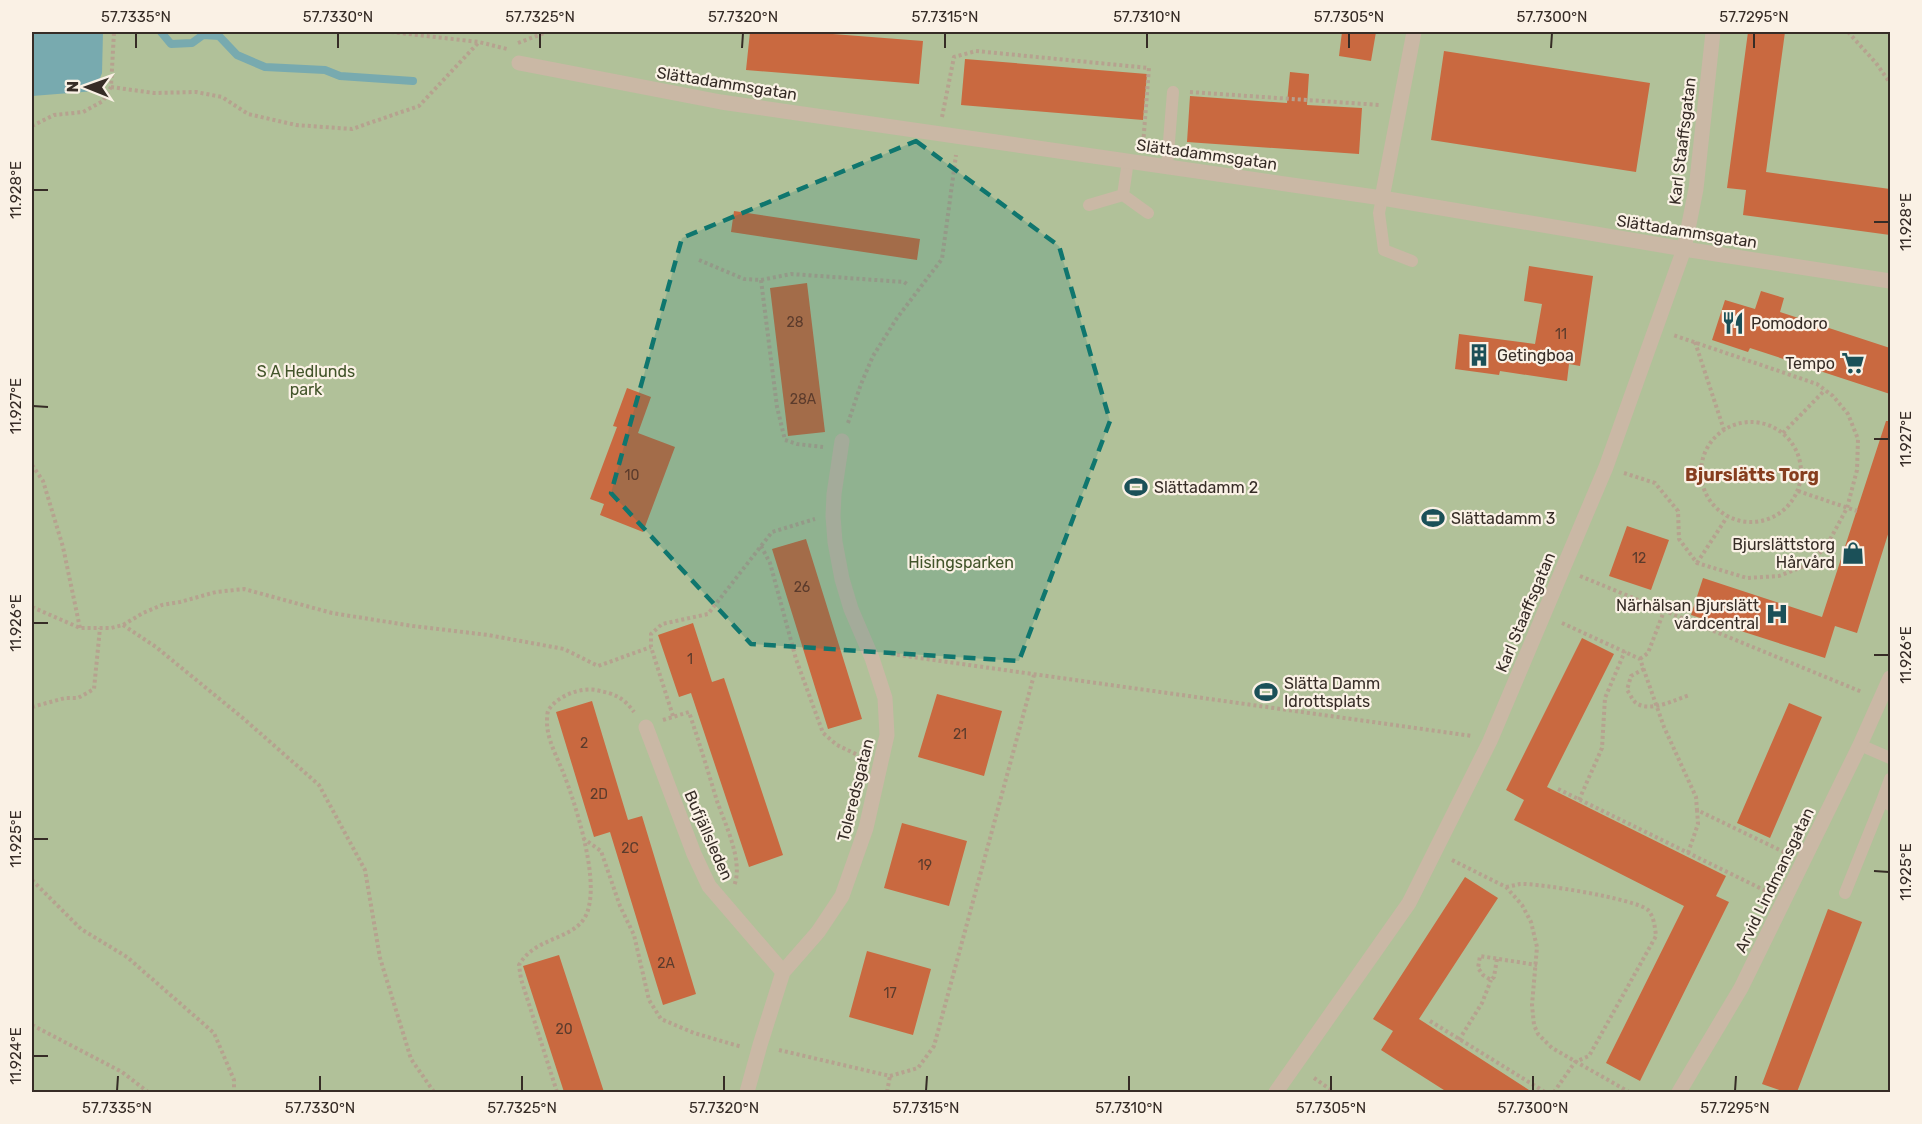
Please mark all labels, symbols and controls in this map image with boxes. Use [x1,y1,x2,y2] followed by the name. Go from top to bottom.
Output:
[101,8,171,26] text: 57.7335°N
[303,8,373,26] text: 57.7330°N
[505,8,575,26] text: 57.7325°N
[708,8,778,26] text: 57.7320°N
[912,8,978,26] text: 57.7315°N
[1113,8,1181,26] text: 57.7310°N
[1314,8,1384,26] text: 57.7305°N
[1517,8,1587,26] text: 57.7300°N
[1719,8,1789,26] text: 57.7295°N
[57,57,117,117] north arrow
[655,63,799,104] street label: Slättadammsgatan
[1665,76,1700,206] street label: Karl Staaffsgatan
[63,81,82,93] text: N
[1135,135,1279,174] street label: Slättadammsgatan
[7,161,25,219] text: 11.928°E
[1897,193,1915,251] text: 11.928°E
[1615,211,1759,252] street label: Slättadammsgatan
[1720,310,1746,336] restaurant icon: Pomodoro
[786,314,804,331] house number: 28
[1751,314,1828,333] place label: Pomodoro
[1555,326,1567,343] house number: 11
[1466,342,1492,368] building icon: Getingboa
[1497,346,1574,365] place label: Getingboa
[1840,350,1866,376] supermarket icon: Tempo
[1785,354,1835,373] place label: Tempo
[257,362,355,399] park label: S A Hedlunds park
[7,378,25,434] text: 11.927°E
[790,391,817,408] house number: 28A
[1897,411,1915,467] text: 11.927°E
[1685,464,1819,486] district label: Bjurslätts Torg
[625,467,640,484] house number: 10
[1123,474,1149,500] sports icon: Slättadamm 2
[1154,478,1258,497] place label: Slättadamm 2
[1420,505,1446,531] sports icon: Slättadamm 3
[1451,509,1555,528] place label: Slättadamm 3
[1732,535,1835,572] place label: Bjurslättstorg Hårvård
[1840,540,1866,566] shop icon: Bjurslättstorg Hårvård
[1492,549,1559,675] street label: Karl Staaffsgatan
[1632,550,1646,567] house number: 12
[908,553,1014,572] park label: Hisingsparken
[794,579,810,596] house number: 26
[7,594,25,652] text: 11.926°E
[1616,596,1759,633] place label: Närhälsan Bjurslätt vårdcentral
[1764,601,1790,627] hospital icon: Närhälsan Bjurslätt vårdcentral
[1897,626,1915,684] text: 11.926°E
[687,651,693,668] house number: 1
[1284,674,1380,711] place label: Slätta Damm Idrottsplats
[1253,679,1279,705] sports icon: Slätta Damm Idrottsplats
[953,726,967,743] house number: 21
[580,735,588,752] house number: 2
[834,737,877,844] street label: Toleredsgatan
[590,786,608,803] house number: 2D
[680,787,737,883] street label: Bufjällsleden
[1731,805,1818,956] street label: Arvid Lindmansgatan
[7,810,25,868] text: 11.925°E
[621,840,639,857] house number: 2C
[1897,843,1915,901] text: 11.925°E
[918,857,932,874] house number: 19
[657,955,675,972] house number: 2A
[883,985,897,1002] house number: 17
[555,1021,573,1038] house number: 20
[7,1027,25,1085] text: 11.924°E
[82,1099,152,1117] text: 57.7335°N
[285,1099,355,1117] text: 57.7330°N
[487,1099,557,1117] text: 57.7325°N
[689,1099,759,1117] text: 57.7320°N
[893,1099,959,1117] text: 57.7315°N
[1095,1099,1163,1117] text: 57.7310°N
[1296,1099,1366,1117] text: 57.7305°N
[1498,1099,1568,1117] text: 57.7300°N
[1700,1099,1770,1117] text: 57.7295°N

